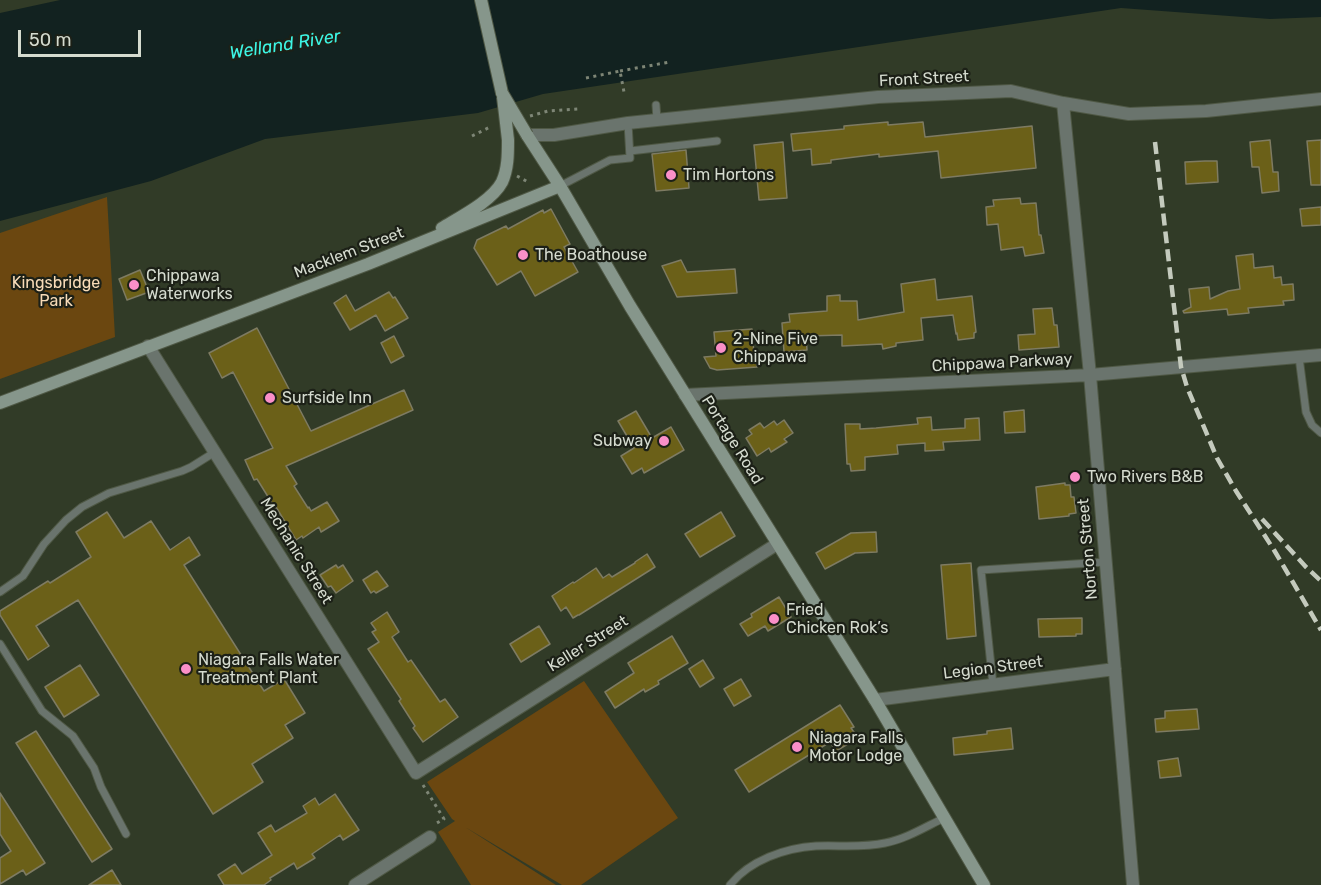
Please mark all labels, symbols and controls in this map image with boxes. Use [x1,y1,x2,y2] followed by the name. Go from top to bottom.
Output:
[21,18,144,56] scale bar
[228,26,342,64] water label: Welland River
[29,29,72,51] text: 50 m
[878,67,970,91] street label: Front Street
[683,165,774,185] place label: Tim Hortons
[664,168,678,182] marker: Tim Hortons
[291,223,407,283] street label: Macklem Street
[535,245,647,265] place label: The Boathouse
[516,248,530,262] marker: The Boathouse
[146,266,233,304] place label: Chippawa Waterworks
[12,273,100,311] park label: Kingsbridge Park
[127,278,141,292] marker: Chippawa Waterworks
[733,329,818,367] place label: 2-Nine Five Chippawa
[714,341,728,355] marker: 2-Nine Five Chippawa
[931,350,1073,376] street label: Chippawa Parkway
[282,388,372,408] place label: Surfside Inn
[263,391,277,405] marker: Surfside Inn
[697,392,767,488] street label: Portage Road
[593,431,652,451] place label: Subway
[657,434,671,448] marker: Subway
[1087,467,1203,487] place label: Two Rivers B&B
[1068,470,1082,484] marker: Two Rivers B&B
[256,494,336,608] street label: Mechanic Street
[1074,498,1102,600] street label: Norton Street
[786,600,888,638] place label: Fried Chicken Rok’s
[544,612,632,676] street label: Keller Street
[767,612,781,626] marker: Fried Chicken Rok’s
[198,650,339,688] place label: Niagara Falls Water Treatment Plant
[942,652,1044,684] street label: Legion Street
[179,662,193,676] marker: Niagara Falls Water Treatment Plant
[809,728,904,766] place label: Niagara Falls Motor Lodge
[790,740,804,754] marker: Niagara Falls Motor Lodge

